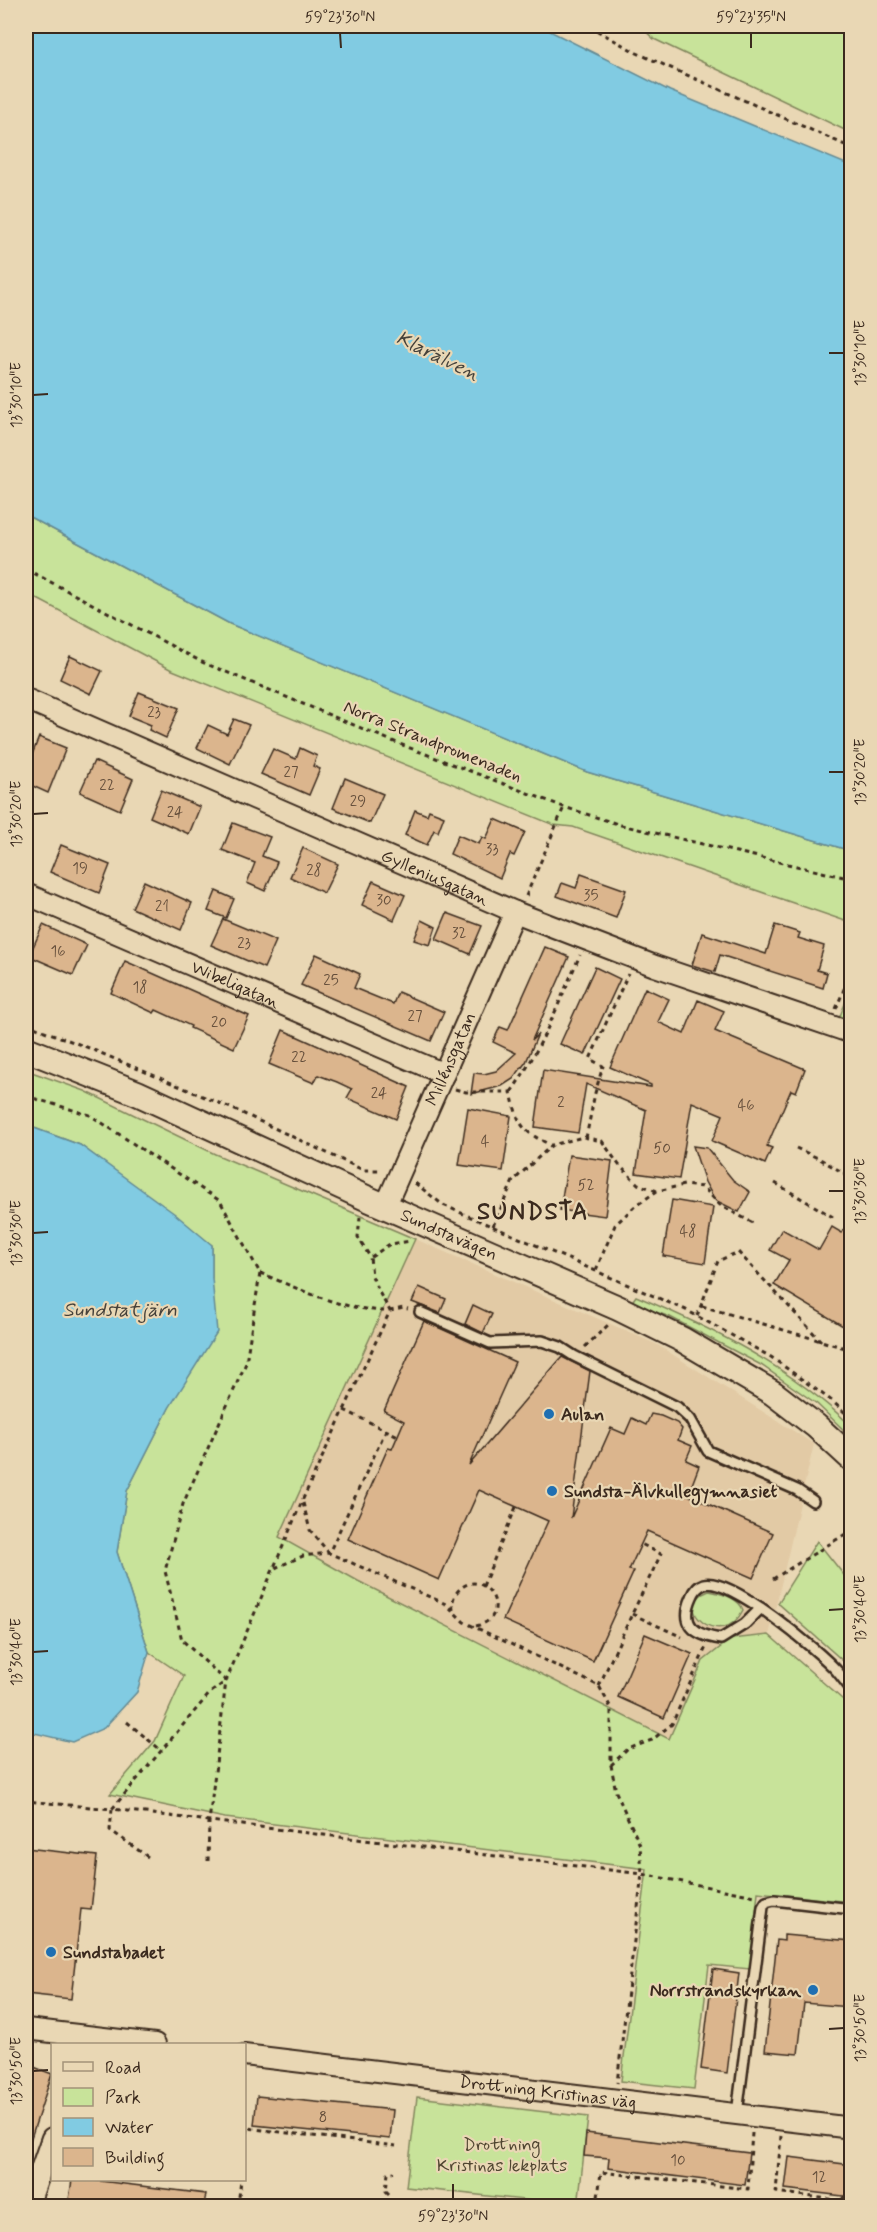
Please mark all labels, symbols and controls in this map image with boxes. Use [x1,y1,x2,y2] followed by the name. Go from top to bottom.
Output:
[305,8,375,28] text: 59°23'30"N
[716,8,786,28] text: 59°23'35"N
[851,320,871,386] text: 13°30'10"E
[391,325,484,388] water label: Klarälven
[7,362,27,428] text: 13°30'10"E
[340,695,525,789] street label: Norra Strandpromenaden
[147,703,161,723] house number: 23
[851,738,871,805] text: 13°30'20"E
[284,763,299,783] house number: 27
[99,776,115,796] house number: 22
[7,780,27,847] text: 13°30'20"E
[350,792,366,812] house number: 29
[167,803,183,823] house number: 24
[485,840,499,860] house number: 33
[377,844,492,912] street label: Gylleniusgatan
[72,859,88,879] house number: 19
[306,861,322,881] house number: 28
[584,886,598,906] house number: 35
[376,891,392,911] house number: 30
[155,897,169,917] house number: 21
[452,924,466,944] house number: 32
[237,934,251,954] house number: 23
[50,942,66,962] house number: 16
[187,956,283,1015] street label: Wibeligatan
[323,971,339,991] house number: 25
[133,978,147,998] house number: 18
[408,1007,423,1027] house number: 27
[420,1009,482,1110] street label: Millénsgatan
[211,1013,227,1033] house number: 20
[291,1048,307,1068] house number: 22
[371,1084,387,1104] house number: 24
[557,1093,565,1113] house number: 2
[737,1096,755,1116] house number: 46
[481,1132,490,1152] house number: 4
[653,1139,671,1159] house number: 50
[851,1158,871,1224] text: 13°30'30"E
[578,1176,595,1196] house number: 52
[477,1197,589,1228] district label: SUNDSTA
[7,1200,27,1266] text: 13°30'30"E
[396,1203,501,1267] street label: Sundstavägen
[680,1222,696,1242] house number: 48
[63,1297,177,1324] water label: Sundstatjärn
[561,1403,604,1427] place label: Aulan
[542,1407,556,1421] marker: Aulan
[564,1480,778,1506] place label: Sundsta-Älvkullegymnasiet
[545,1484,559,1498] marker: Sundsta-Älvkullegymnasiet
[851,1575,871,1643] text: 13°30'40"E
[7,1618,27,1686] text: 13°30'40"E
[63,1941,166,1965] place label: Sundstabadet
[44,1945,58,1959] marker: Sundstabadet
[650,1979,802,2003] place label: Norrstrandskyrkan
[806,1983,820,1997] marker: Norrstrandskyrkan
[851,1994,871,2062] text: 13°30'50"E
[7,2037,27,2105] text: 13°30'50"E
[51,2043,246,2181] legend
[105,2056,141,2080] text: Road
[458,2070,638,2115] street label: Drottning Kristinas väg
[105,2086,141,2110] text: Park
[319,2108,327,2128] house number: 8
[105,2116,154,2140] text: Water
[437,2133,567,2178] park label: Drottning Kristinas lekplats
[105,2146,165,2172] text: Building
[670,2151,686,2171] house number: 10
[812,2168,826,2188] house number: 12
[418,2207,488,2227] text: 59°23'30"N

